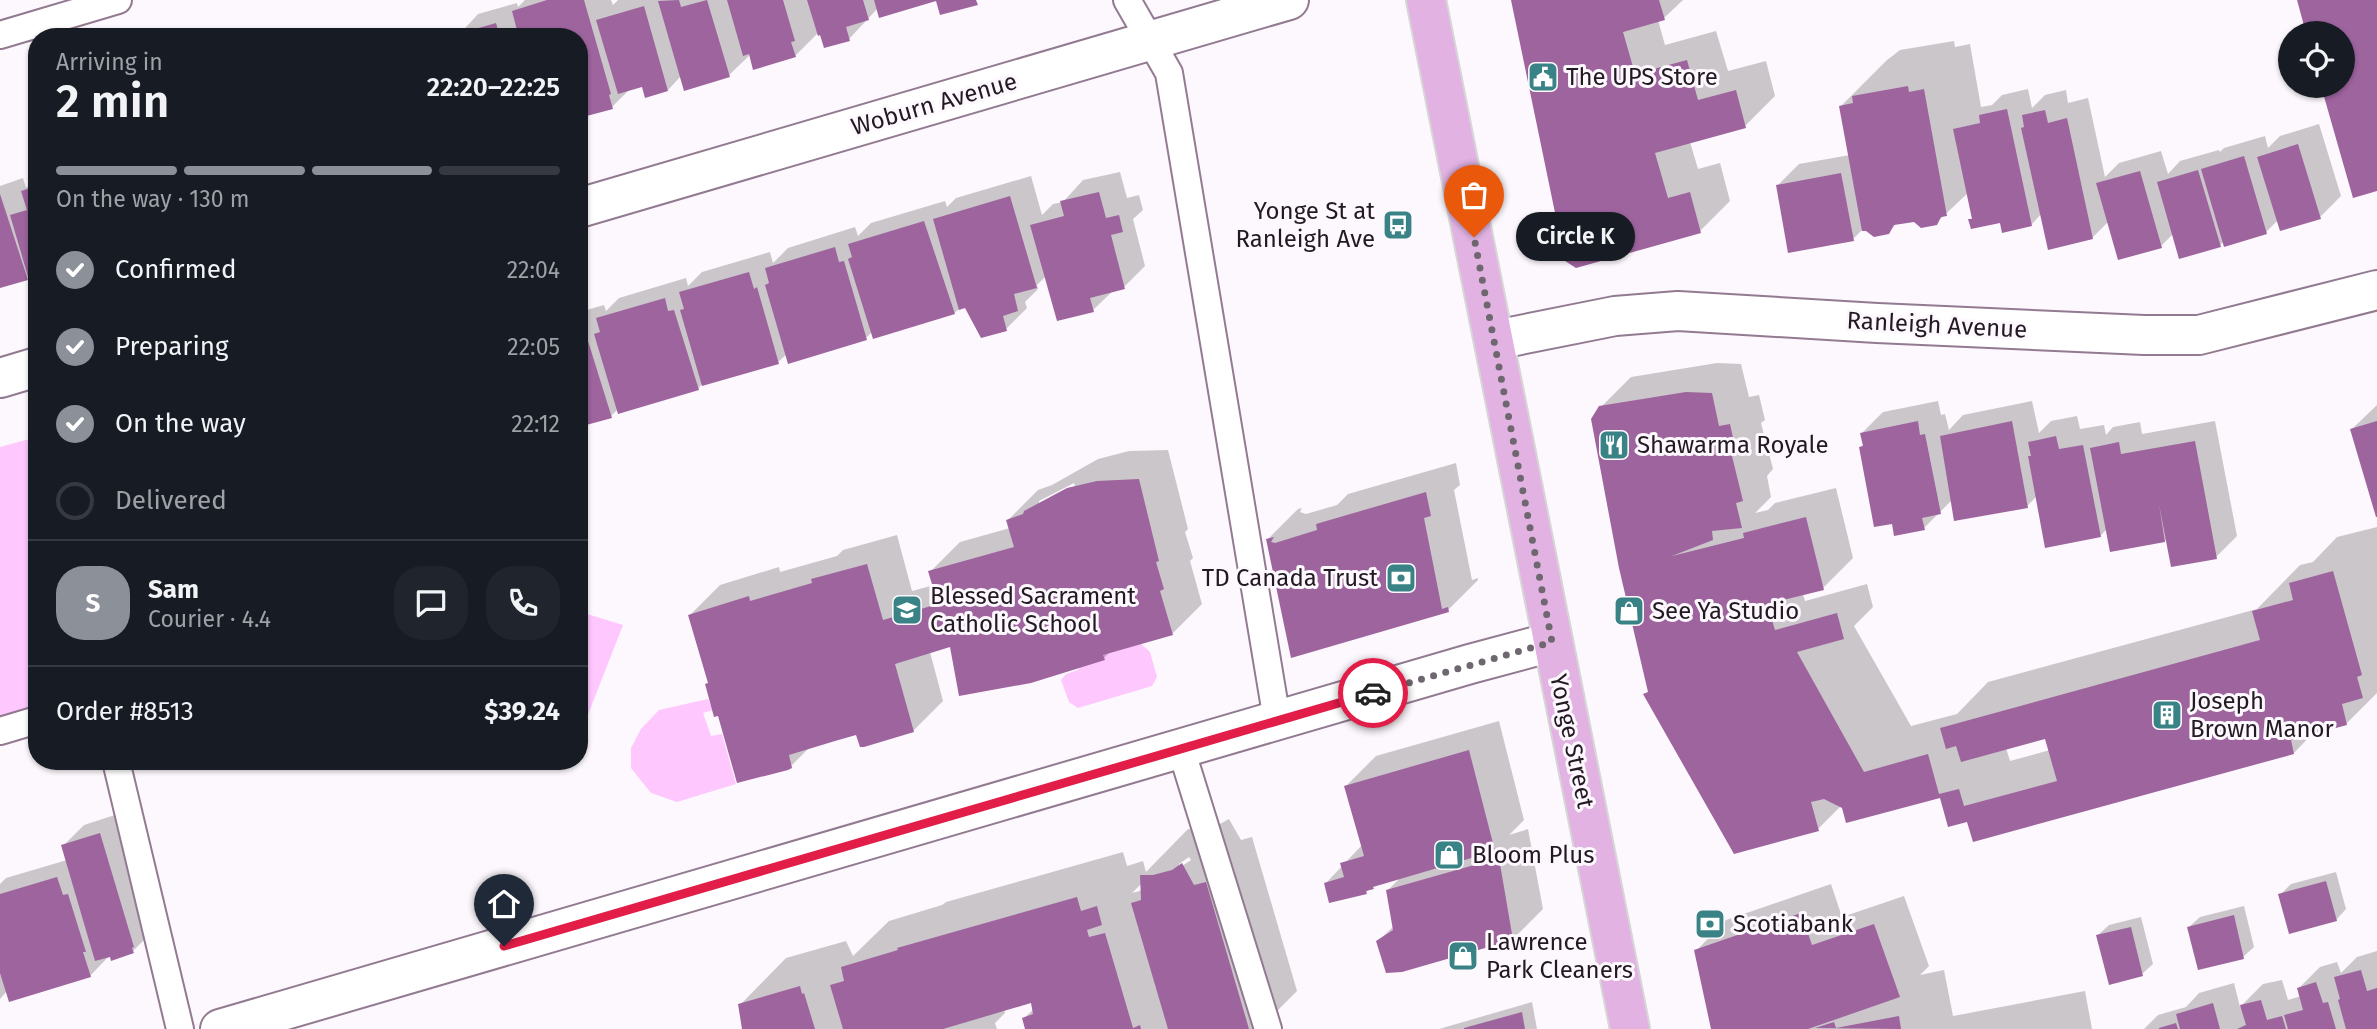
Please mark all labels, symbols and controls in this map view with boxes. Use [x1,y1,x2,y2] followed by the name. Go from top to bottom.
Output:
[2278,21,2355,98] map controls
[2278,21,2355,98] button: locate
[56,48,163,76] text: Arriving in
[1526,60,1560,94] public building icon: The UPS Store
[1566,63,1718,91] place label: The UPS Store
[848,67,1020,141] street label: Woburn Avenue
[427,72,560,103] text: 22:20–22:25
[56,74,169,129] text: 2 min
[1444,165,1504,237] pin
[1455,176,1493,214] icon: bag
[56,185,249,213] text: On the way · 130 m
[1235,197,1375,253] place label: Yonge St at Ranleigh Ave
[1381,208,1415,242] bus stop icon: Yonge St at Ranleigh Ave
[1516,212,1635,262] callout: Circle K
[1536,222,1615,250] text: Circle K
[56,251,94,289] icon: check
[115,254,236,285] text: Confirmed
[507,256,560,284] text: 22:04
[1846,306,2028,344] street label: Ranleigh Avenue
[56,328,94,366] icon: check
[115,331,228,362] text: Preparing
[507,333,560,361] text: 22:05
[56,405,94,443] icon: check
[115,408,246,439] text: On the way
[511,410,560,438] text: 22:12
[1597,428,1631,462] restaurant icon: Shawarma Royale
[1637,431,1829,459] place label: Shawarma Royale
[115,485,227,516] text: Delivered
[1384,561,1418,595] bank icon: TD Canada Trust
[1202,564,1378,592] place label: TD Canada Trust
[394,566,468,640] button: chat
[486,566,560,640] button: phone
[148,574,199,605] text: Sam
[930,582,1136,638] place label: Blessed Sacrament Catholic School
[86,588,100,619] text: S
[890,593,924,627] school or university icon: Blessed Sacrament Catholic School
[1612,594,1646,628] shop icon: See Ya Studio
[1652,597,1799,625] place label: See Ya Studio
[148,605,271,633] text: Courier · 4.4
[1338,658,1408,728] courier
[1544,671,1600,811] street label: Yonge Street
[1354,674,1392,712] icon: car
[2190,687,2335,743] place label: Joseph Brown Manor
[56,696,194,727] text: Order #8513
[484,696,560,727] text: $39.24
[2150,698,2184,732] building icon: Joseph Brown Manor
[1432,838,1466,872] shop icon: Bloom Plus
[1472,841,1594,869] place label: Bloom Plus
[474,874,534,946] pin
[485,885,523,923] icon: home
[1693,907,1727,941] bank icon: Scotiabank
[1733,910,1854,938] place label: Scotiabank
[1486,928,1633,984] place label: Lawrence Park Cleaners
[1446,939,1480,973] shop icon: Lawrence Park Cleaners

